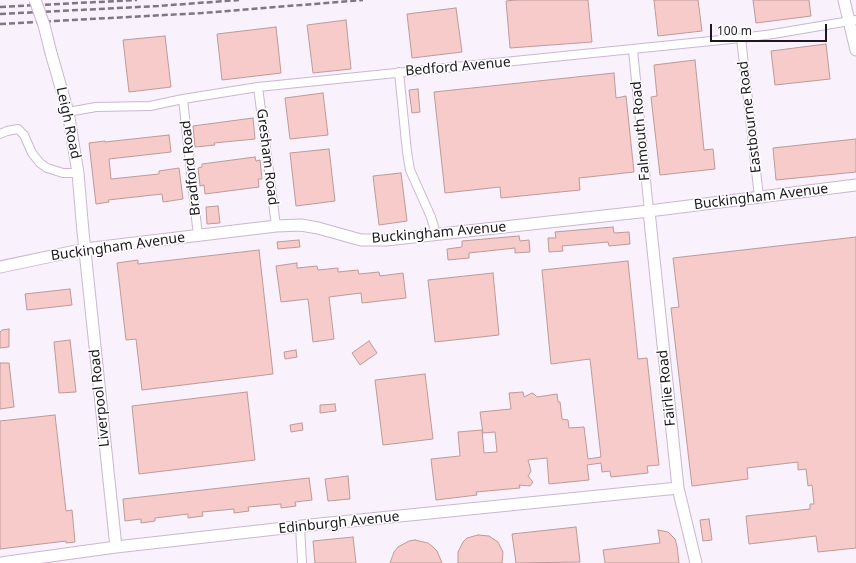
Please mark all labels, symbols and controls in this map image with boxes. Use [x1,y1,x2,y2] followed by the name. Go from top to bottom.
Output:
[712,16,829,42] scale bar
[717,22,752,39] text: 100 m
[405,54,511,80] street label: Bedford Avenue
[735,60,765,174] street label: Eastbourne Road
[628,80,654,182] street label: Falmouth Road
[52,85,84,161] street label: Leigh Road
[253,108,281,206] street label: Gresham Road
[178,120,204,216] street label: Bradford Road
[693,180,829,214] street label: Buckingham Avenue
[371,219,507,247] street label: Buckingham Avenue
[50,229,186,265] street label: Buckingham Avenue
[87,348,113,448] street label: Liverpool Road
[655,349,679,427] street label: Fairlie Road
[278,508,400,538] street label: Edinburgh Avenue

